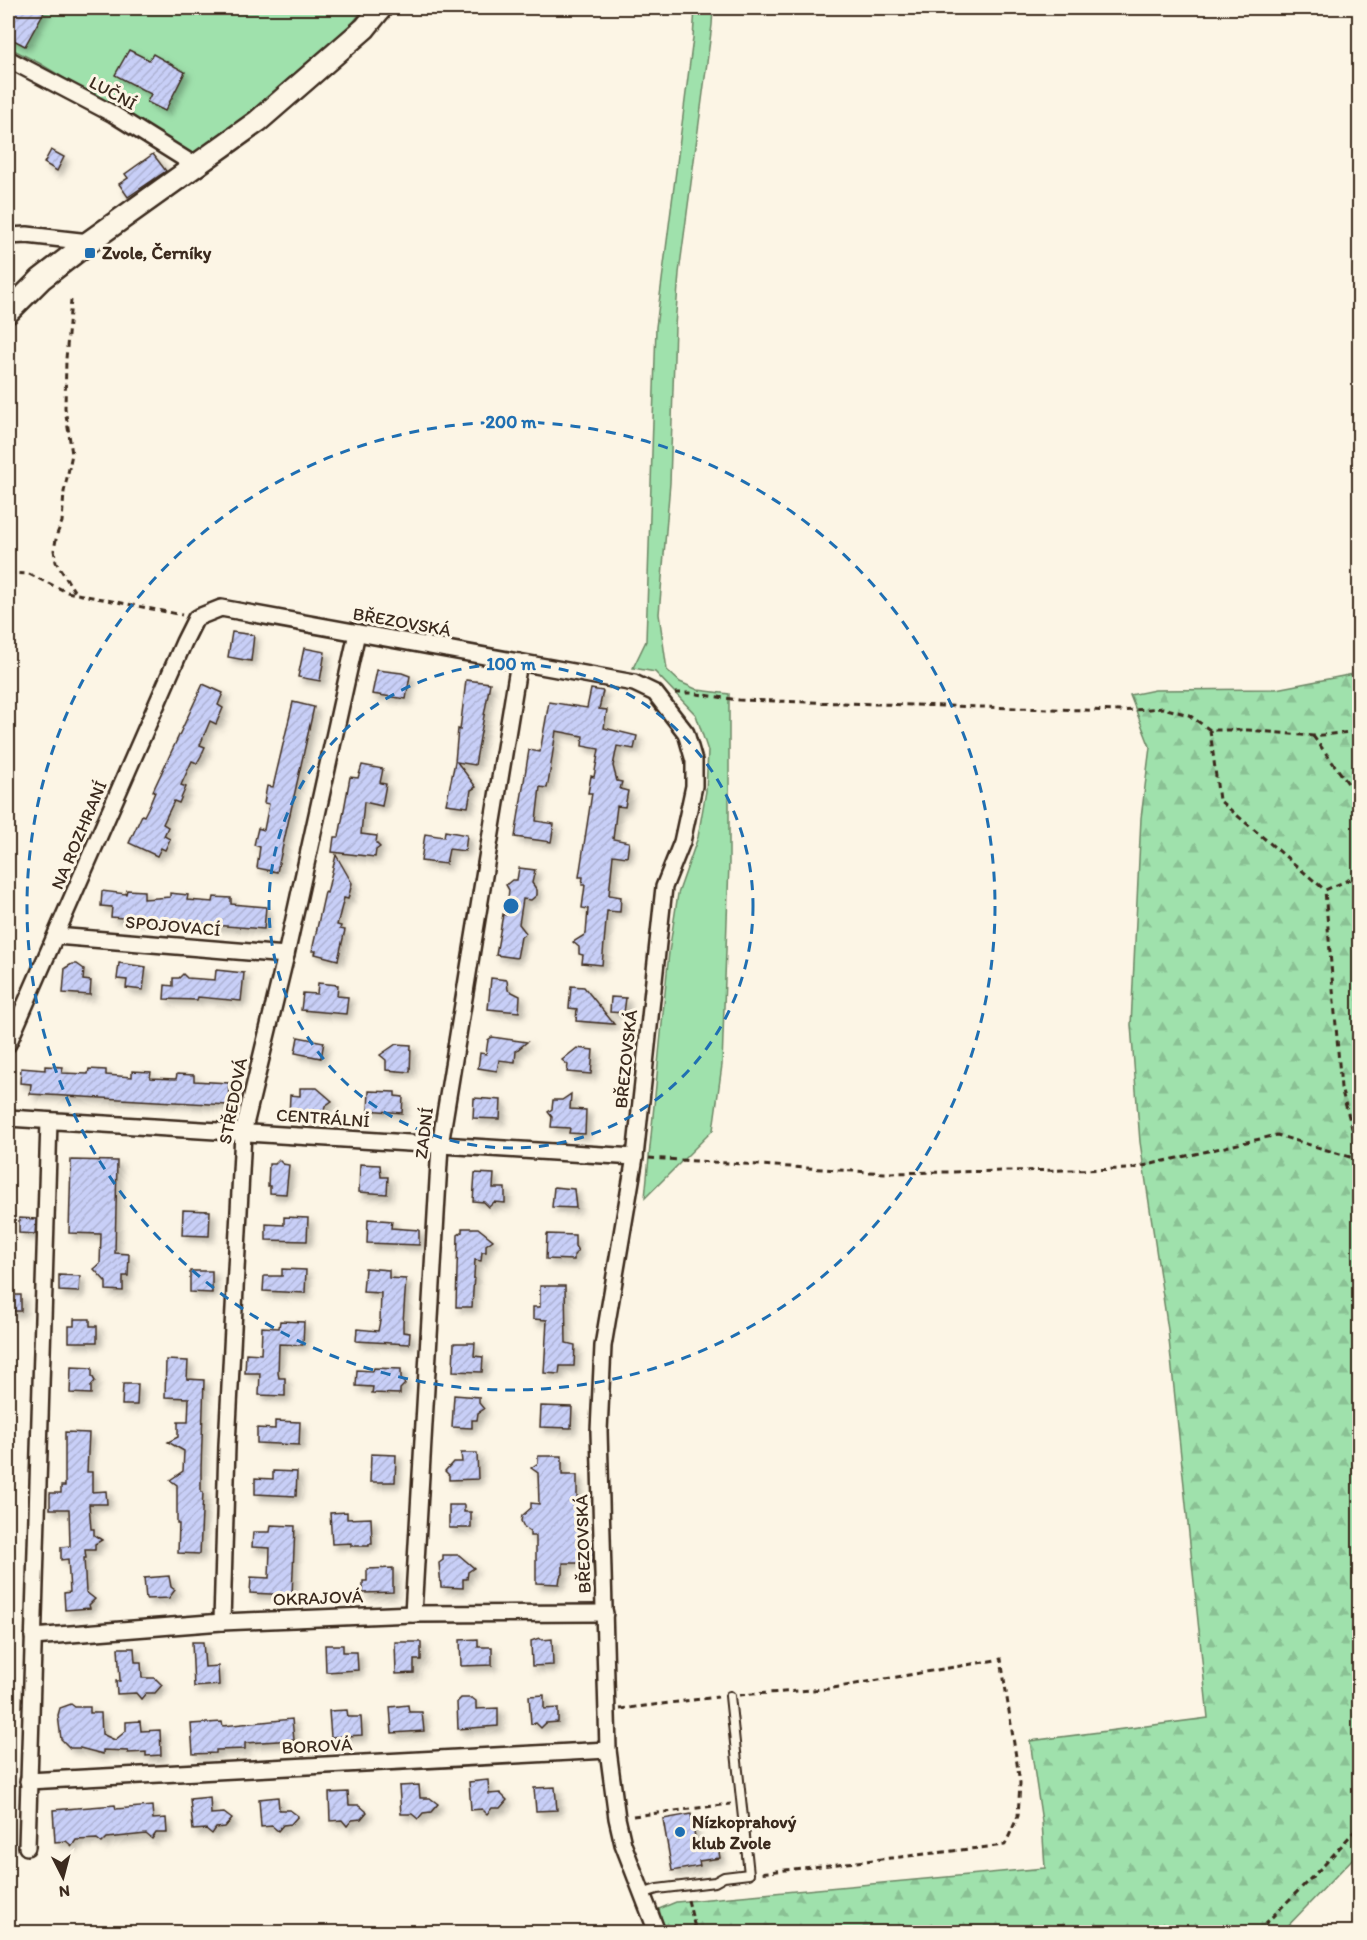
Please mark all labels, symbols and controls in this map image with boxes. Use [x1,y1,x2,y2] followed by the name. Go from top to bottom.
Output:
[85,71,141,115] street label: LUČNÍ
[102,242,212,264] place label: Zvole, Černíky
[83,246,97,260] marker: Zvole, Černíky
[486,411,537,433] text: 200 m
[351,603,453,642] street label: BŘEZOVSKÁ
[486,653,537,675] text: 100 m
[46,777,112,893] street label: NA ROZHRANÍ
[501,896,521,916] centre of rings
[124,911,222,941] street label: SPOJOVACÍ
[610,1008,642,1109] street label: BŘEZOVSKÁ
[214,1055,252,1146] street label: STŘEDOVÁ
[275,1104,371,1132] street label: CENTRÁLNÍ
[410,1106,438,1160] street label: ZADNÍ
[570,1494,596,1594] street label: BŘEZOVSKÁ
[272,1585,364,1611] street label: OKRAJOVÁ
[281,1733,353,1759] street label: BOROVÁ
[692,1811,797,1854] place label: Nízkoprahový klub Zvole
[673,1825,687,1839] marker: Nízkoprahový klub Zvole
[33,1847,93,1907] north arrow
[58,1881,71,1901] text: N

